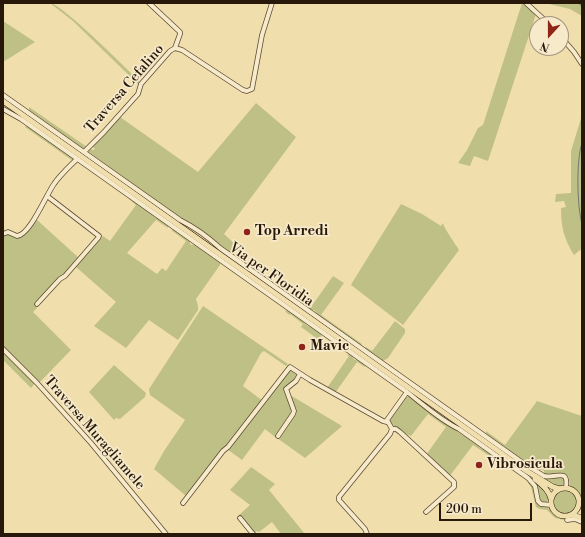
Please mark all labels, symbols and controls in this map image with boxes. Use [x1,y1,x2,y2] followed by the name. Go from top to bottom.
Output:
[529,16,569,56] north arrow
[538,38,552,54] text: N
[82,41,168,137] street label: Traversa Cefalino
[255,224,328,240] place label: Top Arredi
[242,227,252,237] marker: Top Arredi
[225,240,317,310] street label: Via per Floridia
[310,339,349,355] place label: Mavic
[297,342,307,352] marker: Mavic
[40,373,148,493] street label: Traversa Muragliamele
[487,457,563,473] place label: Vibrosicula
[474,460,484,470] marker: Vibrosicula
[441,495,534,521] scale bar
[446,502,482,517] text: 200 m

